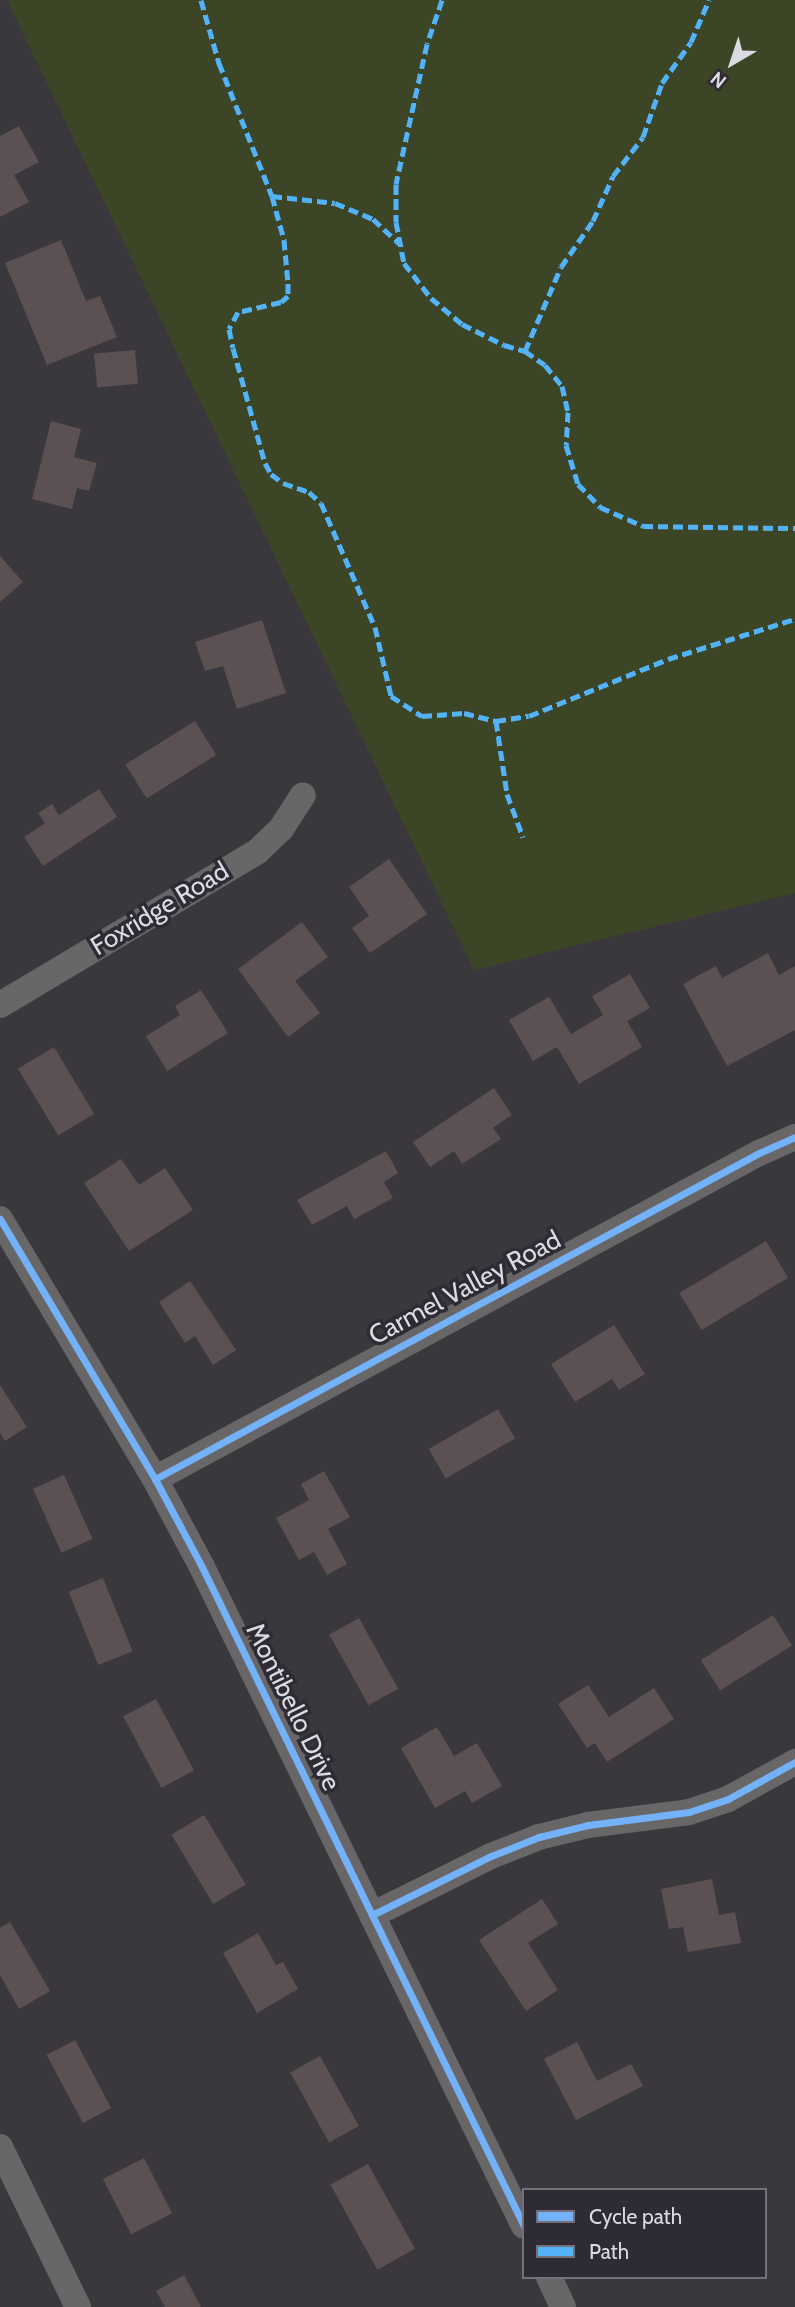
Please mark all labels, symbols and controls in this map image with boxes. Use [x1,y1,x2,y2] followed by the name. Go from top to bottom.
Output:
[697,28,767,98] north arrow
[706,67,731,93] text: N
[85,856,235,962] street label: Foxridge Road
[364,1224,566,1352] street label: Carmel Valley Road
[239,1618,347,1796] street label: Montibello Drive
[522,2188,767,2279] legend
[589,2204,682,2229] text: Cycle path
[589,2239,629,2264] text: Path

